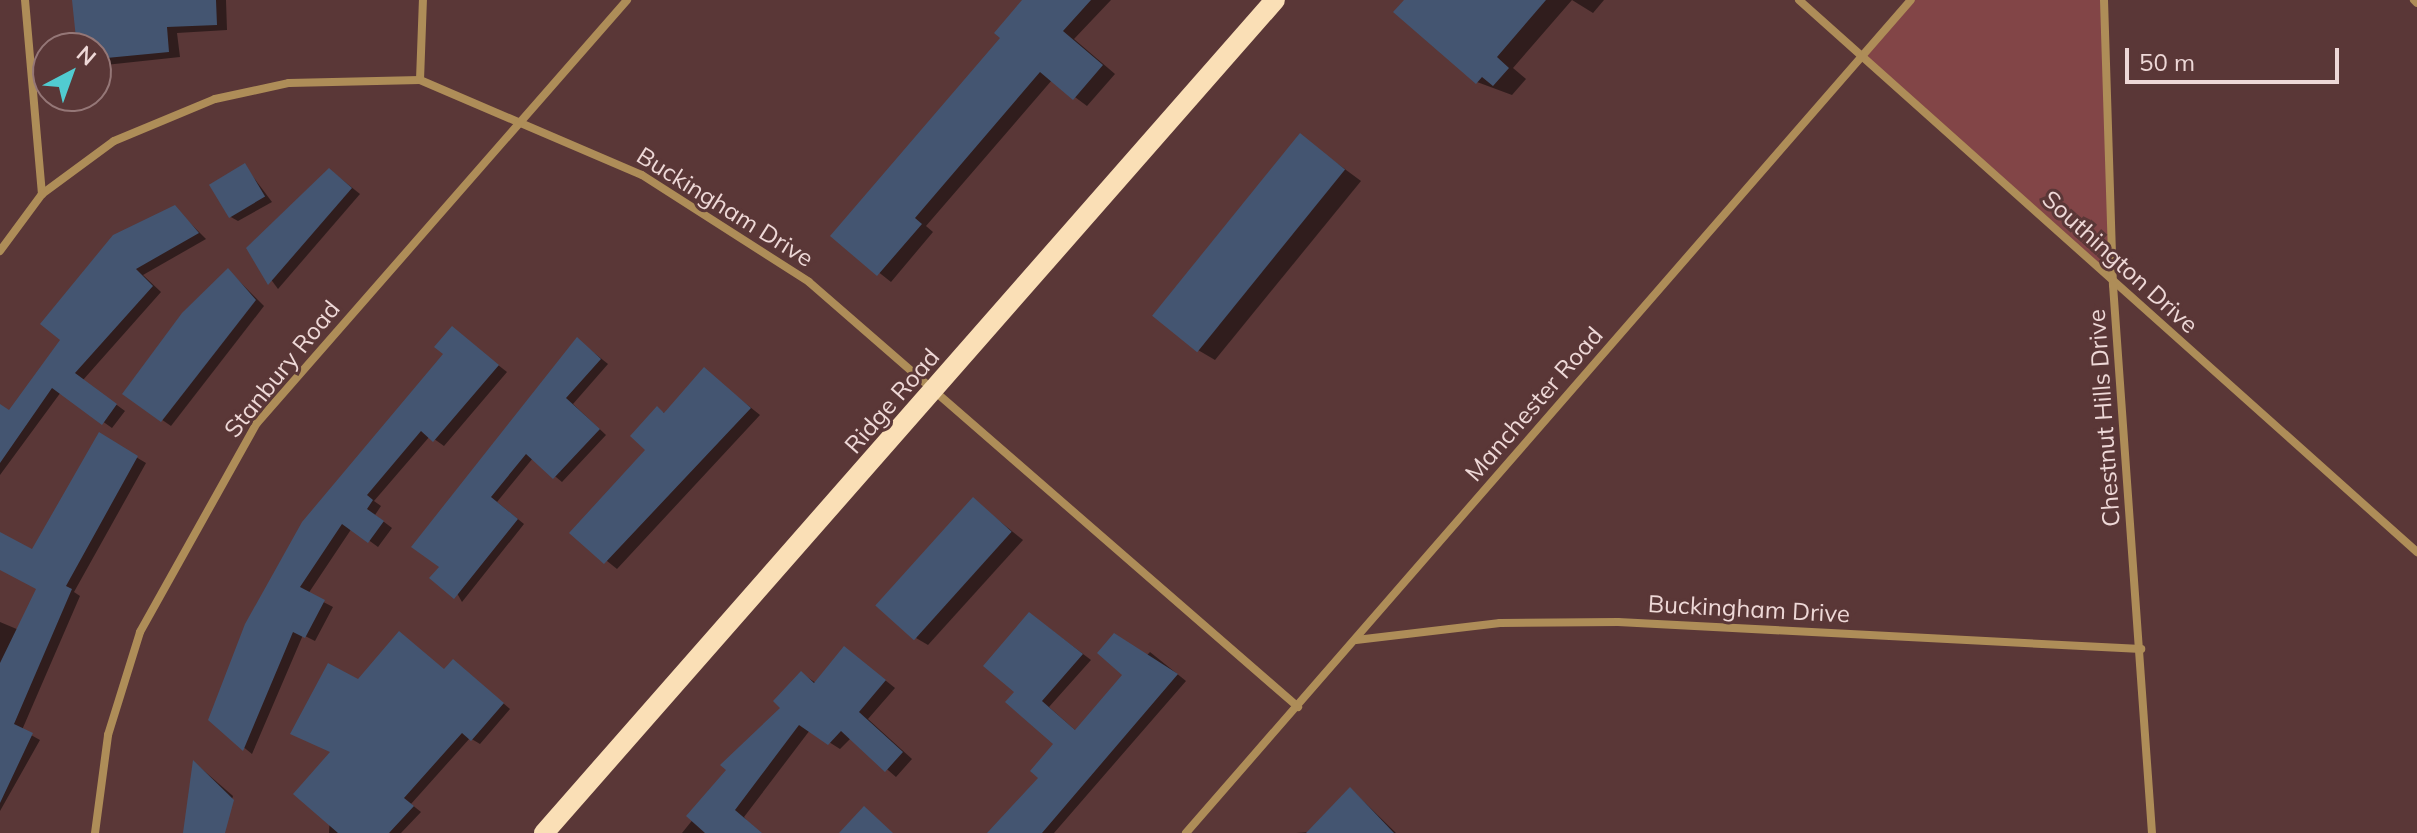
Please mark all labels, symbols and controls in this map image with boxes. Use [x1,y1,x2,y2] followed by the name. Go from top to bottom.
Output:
[32,32,112,112] north arrow
[2129,32,2343,82] scale bar
[71,39,102,71] text: N
[2139,47,2195,77] text: 50 m
[632,141,818,273] street label: Buckingham Drive
[2036,185,2204,339] street label: Southington Drive
[218,295,346,443] street label: Stanbury Road
[2082,308,2126,528] street label: Chestnut Hills Drive
[1459,321,1609,487] street label: Manchester Road
[839,343,945,459] street label: Ridge Road
[1647,589,1851,629] street label: Buckingham Drive

